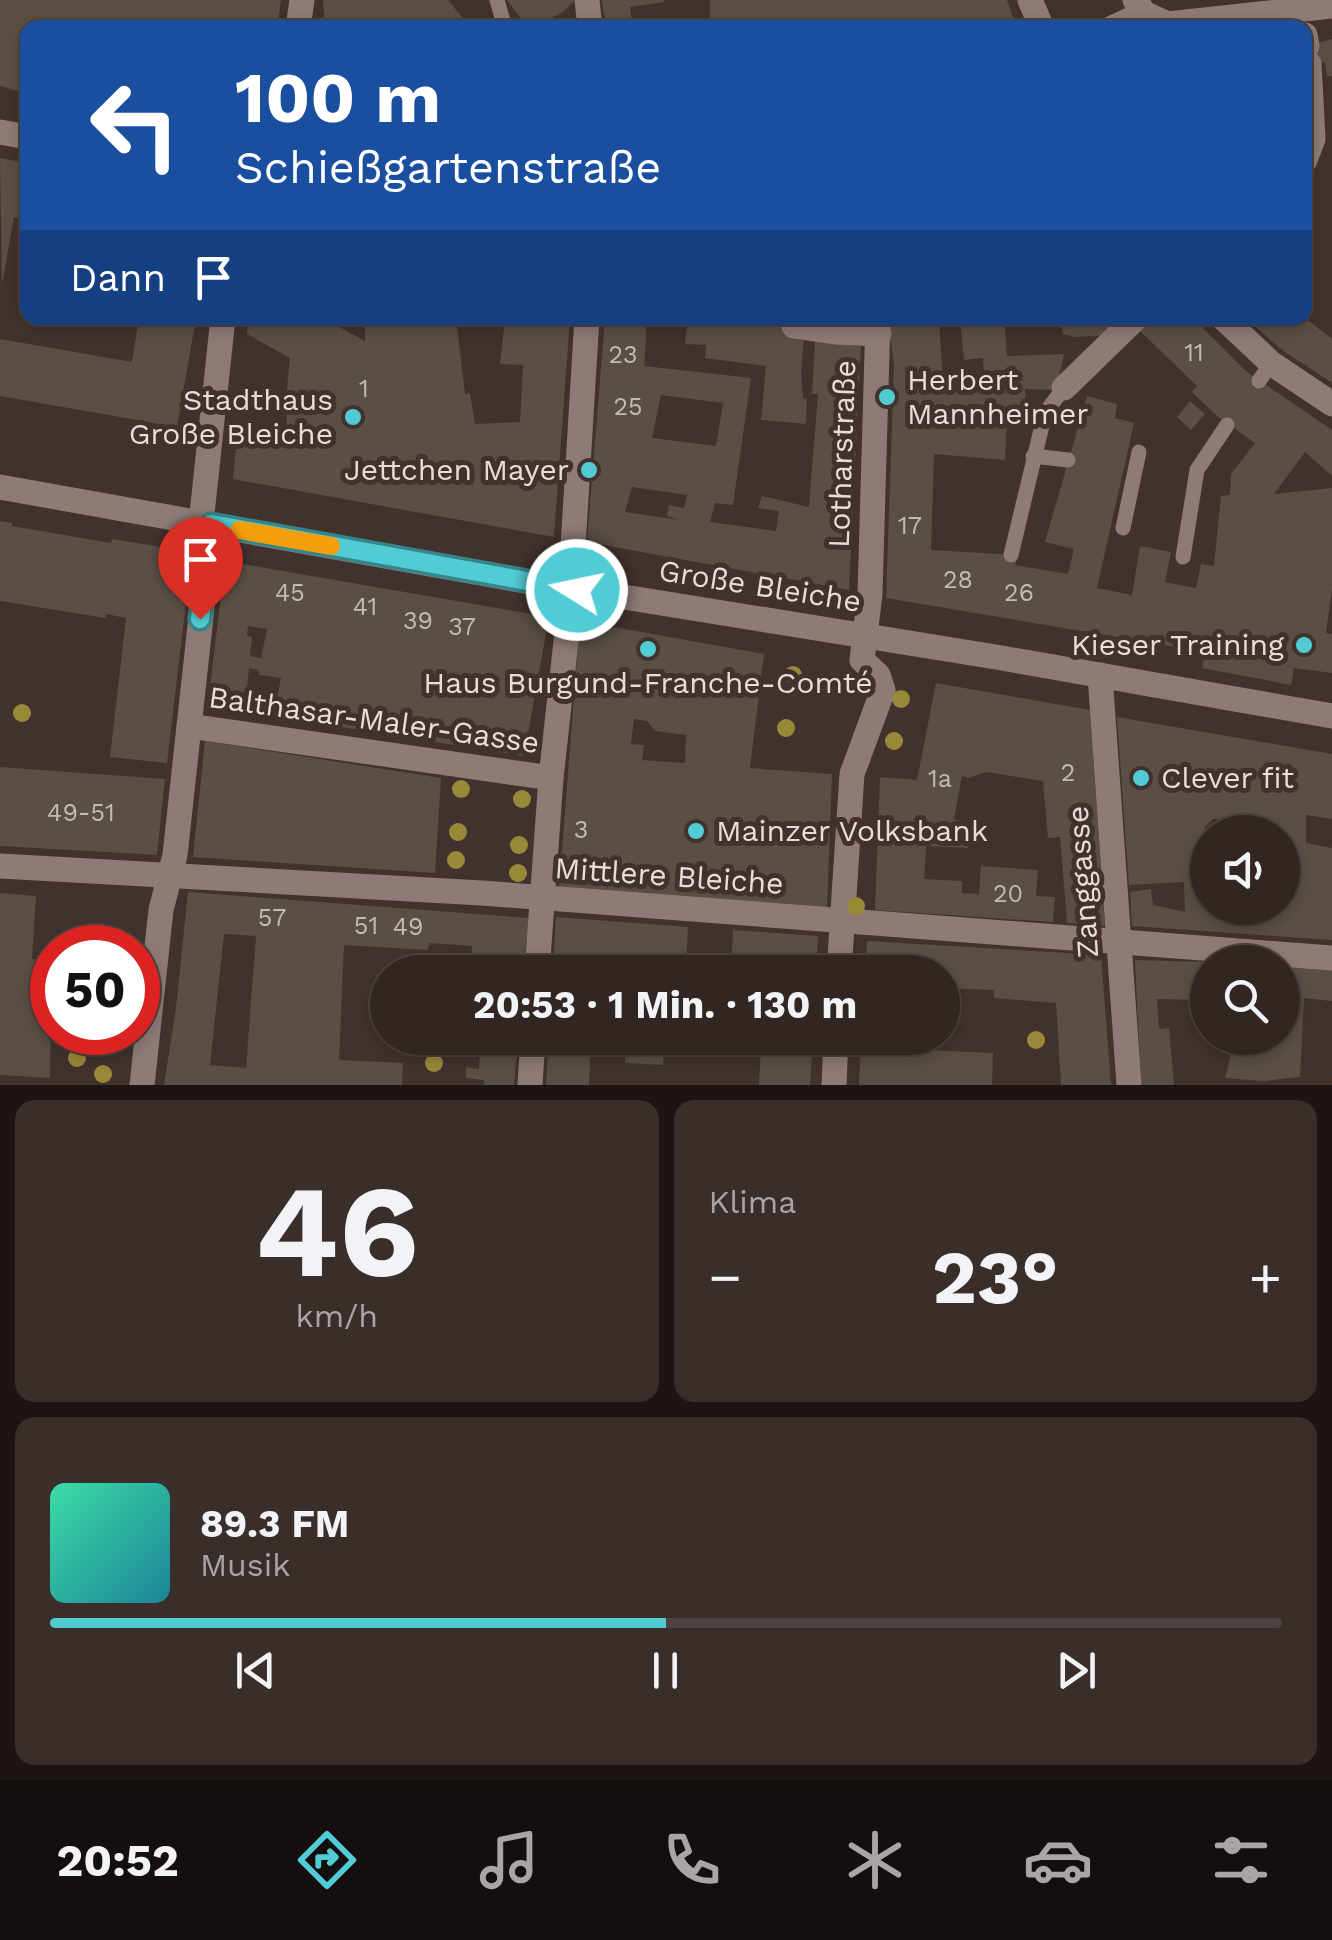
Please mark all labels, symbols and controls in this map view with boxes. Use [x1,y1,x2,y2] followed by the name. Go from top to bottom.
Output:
[235,57,441,139] text: 100 m
[70,60,200,190] icon: left
[235,141,661,194] text: Schießgartenstraße
[186,250,241,305] icon: arrive
[70,256,166,300] text: Dann
[1184,338,1204,367] house number: 11
[608,340,638,369] house number: 23
[821,359,862,549] street label: Lotharstraße
[907,362,1089,431] place label: Herbert Mannheimer
[359,374,369,403] house number: 1
[129,382,333,451] place label: Stadthaus Große Bleiche
[876,386,898,408] marker: Herbert Mannheimer
[613,392,643,421] house number: 25
[342,406,364,428] marker: Stadthaus Große Bleiche
[344,452,569,487] place label: Jettchen Mayer
[578,459,600,481] marker: Jettchen Mayer
[898,511,922,540] house number: 17
[158,517,243,620] pin
[173,532,228,587] icon: arrive
[525,538,629,642] position arrow
[656,552,864,619] street label: Große Bleiche
[943,565,973,594] house number: 28
[275,578,305,607] house number: 45
[1004,578,1034,607] house number: 26
[353,592,377,621] house number: 41
[403,606,433,635] house number: 39
[448,612,476,641] house number: 37
[1071,627,1284,662] place label: Kieser Training
[1293,634,1315,656] marker: Kieser Training
[637,638,659,660] marker: Haus Burgund-Franche-Comté
[423,665,873,700] place label: Haus Burgund-Franche-Comté
[207,679,542,760] street label: Balthasar-Maler-Gasse
[1061,758,1075,787] house number: 2
[1161,760,1295,795] place label: Clever fit
[928,764,952,793] house number: 1a
[1130,767,1152,789] marker: Clever fit
[47,798,115,827] house number: 49-51
[1060,805,1105,959] street label: Zanggasse
[716,813,988,848] place label: Mainzer Volksbank
[574,815,588,844] house number: 3
[1190,815,1300,1055] map controls
[1190,815,1300,925] button: sound
[685,820,707,842] marker: Mainzer Volksbank
[553,850,785,901] street label: Mittlere Bleiche
[993,879,1023,908] house number: 20
[258,903,286,932] house number: 57
[354,911,378,940] house number: 51
[393,912,423,941] house number: 49
[30,925,160,1055] speed limit sign: 50
[1190,945,1300,1055] button: search
[473,983,857,1027] text: 20:53 · 1 Min. · 130 m
[255,1155,419,1308] text: 46
[709,1183,796,1221] text: Klima
[932,1233,1058,1321] text: 23°
[709,1245,742,1309] text: −
[1249,1245,1282,1309] text: +
[296,1297,378,1335] text: km/h
[200,1502,349,1546] text: 89.3 FM
[200,1546,290,1584] text: Musik
[228,1643,283,1698] icon: previous
[638,1643,693,1698] icon: pause
[1049,1643,1104,1698] icon: next
[292,1825,362,1895] icon: directions
[474,1825,544,1895] icon: music
[657,1825,727,1895] icon: phone
[840,1825,910,1895] icon: climate
[1023,1825,1093,1895] icon: car
[1206,1825,1276,1895] icon: filters
[56,1834,179,1887] text: 20:52

